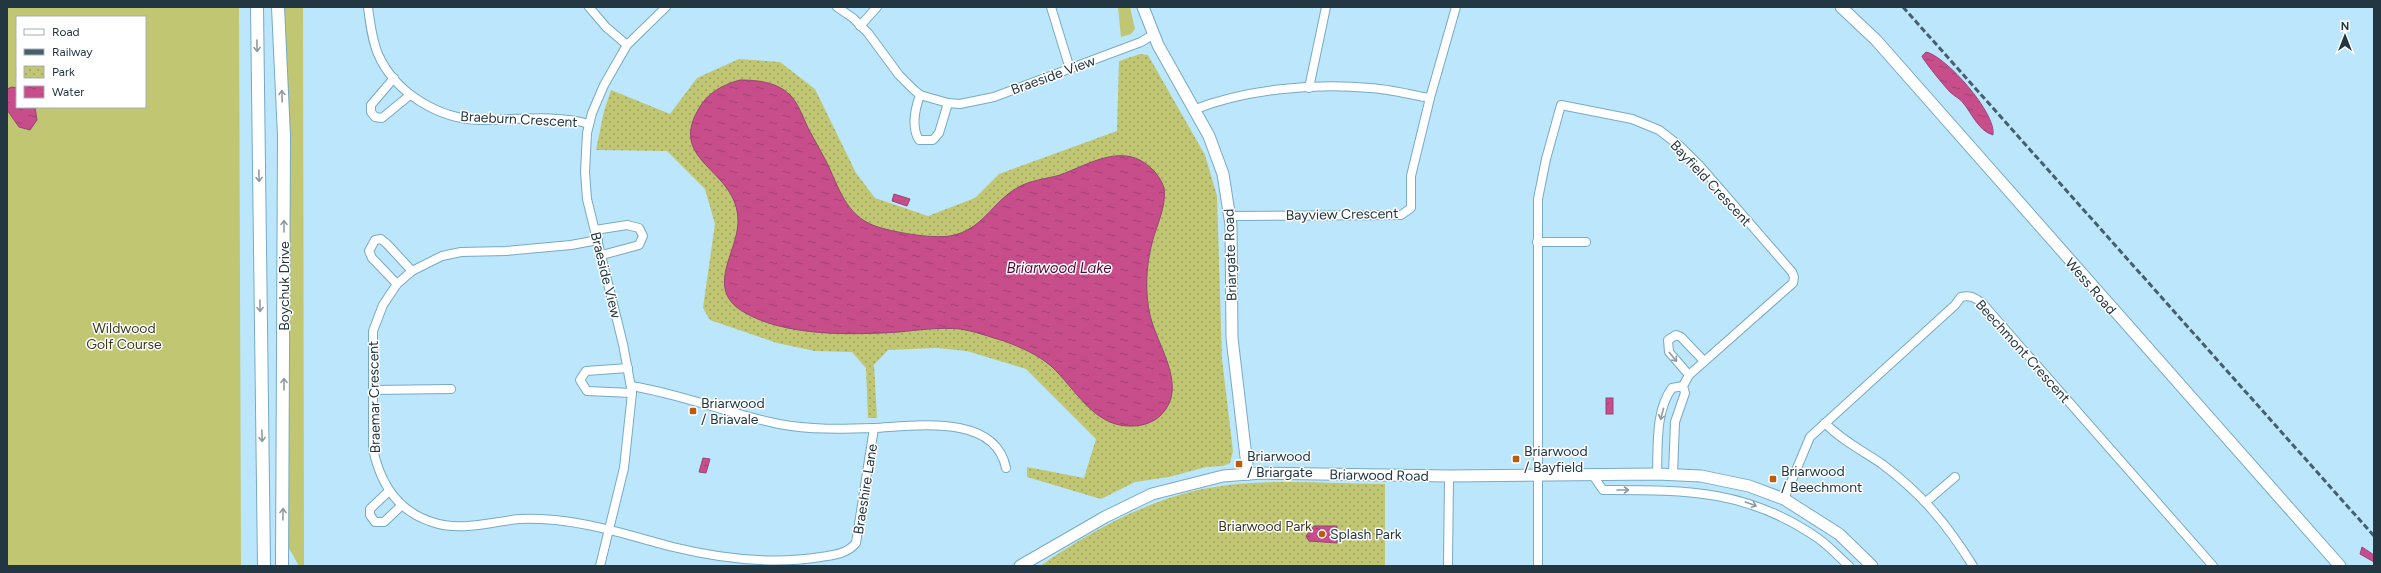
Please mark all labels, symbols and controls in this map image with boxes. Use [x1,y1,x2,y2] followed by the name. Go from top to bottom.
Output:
[16,16,146,108] legend
[2325,16,2365,56] north arrow
[2341,20,2349,33] text: N
[52,25,80,39] text: Road
[253,39,261,52] one-way arrow
[52,45,93,59] text: Railway
[1009,52,1098,99] street label: Braeside View
[52,65,75,79] text: Park
[52,85,84,99] text: Water
[279,90,286,103] one-way arrow
[460,108,578,131] street label: Braeburn Crescent
[1667,137,1755,230] street label: Bayfield Crescent
[255,169,263,182] one-way arrow
[1286,205,1399,224] street label: Bayview Crescent
[1220,209,1241,301] street label: Briargate Road
[280,220,288,233] one-way arrow
[587,230,624,320] street label: Braeside View
[276,241,293,331] street label: Boychuk Drive
[2061,255,2120,318] street label: Wess Road
[1006,259,1112,277] water label: Briarwood Lake
[1972,296,2073,406] street label: Beechmont Crescent
[257,299,264,312] one-way arrow
[86,320,162,353] park label: Wildwood Golf Course
[365,341,384,453] street label: Braemar Crescent
[1669,351,1678,362] one-way arrow
[280,378,288,391] one-way arrow
[701,395,765,428] place label: Briarwood / Briavale
[688,406,698,416] marker: Briarwood / Briavale
[1658,407,1665,420] one-way arrow
[258,429,266,442] one-way arrow
[850,442,881,536] street label: Braeshire Lane
[1524,443,1588,476] place label: Briarwood / Bayfield
[1247,448,1313,481] place label: Briarwood / Briargate
[1511,454,1521,464] marker: Briarwood / Bayfield
[1234,459,1244,469] marker: Briarwood / Briargate
[1781,463,1862,496] place label: Briarwood / Beechmont
[1329,466,1429,485] street label: Briarwood Road
[1768,474,1778,484] marker: Briarwood / Beechmont
[1616,486,1629,494] one-way arrow
[1745,501,1757,509] one-way arrow
[279,508,287,521] one-way arrow
[1218,518,1312,535] park label: Briarwood Park
[1330,526,1402,543] place label: Splash Park
[1317,529,1327,539] marker: Splash Park

